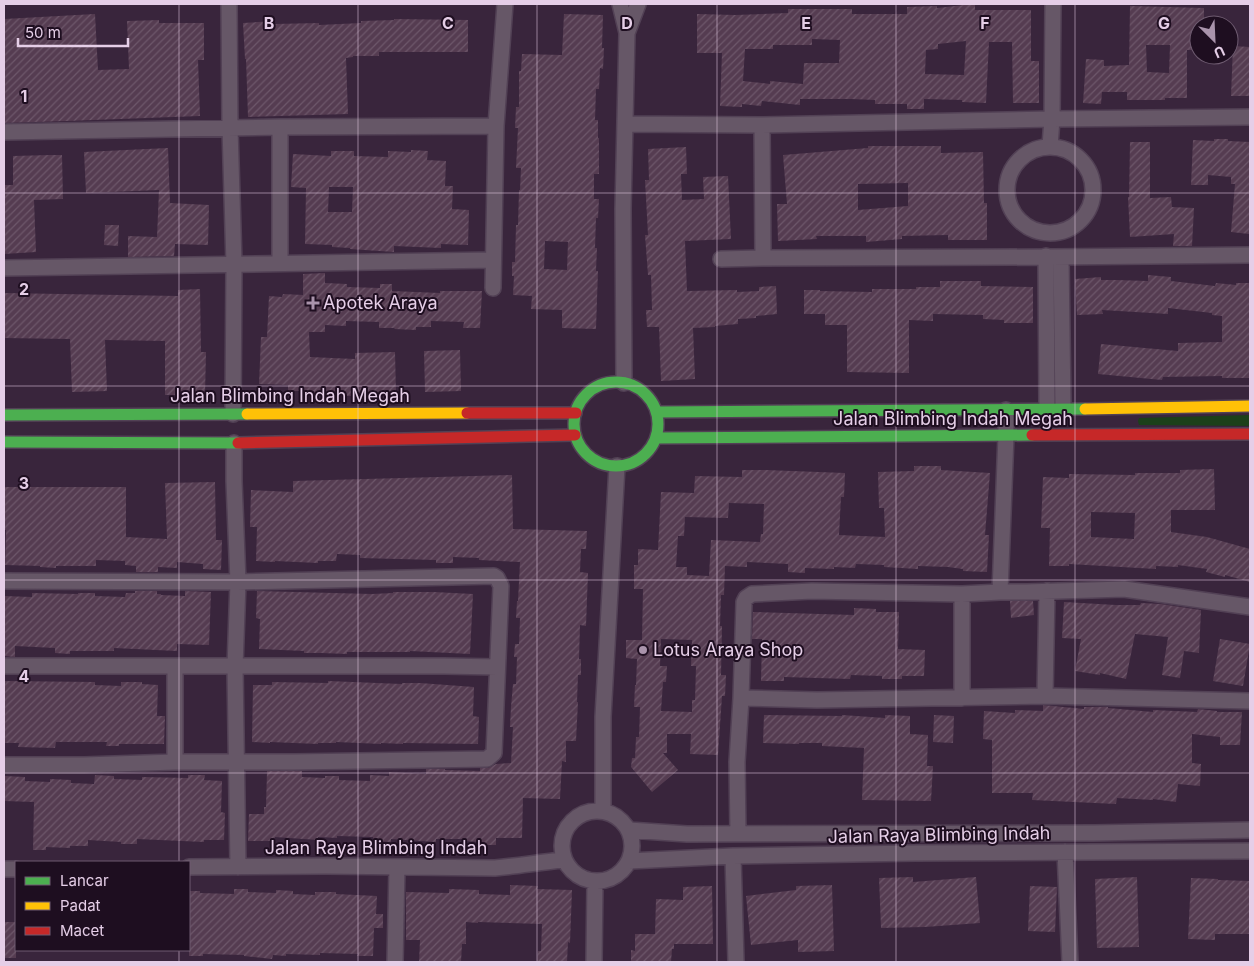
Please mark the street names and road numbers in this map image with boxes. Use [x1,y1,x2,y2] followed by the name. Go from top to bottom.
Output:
[170,385,410,406] street label: Jalan Blimbing Indah Megah
[833,408,1073,429] street label: Jalan Blimbing Indah Megah
[827,822,1051,847] street label: Jalan Raya Blimbing Indah
[265,837,487,858] street label: Jalan Raya Blimbing Indah

